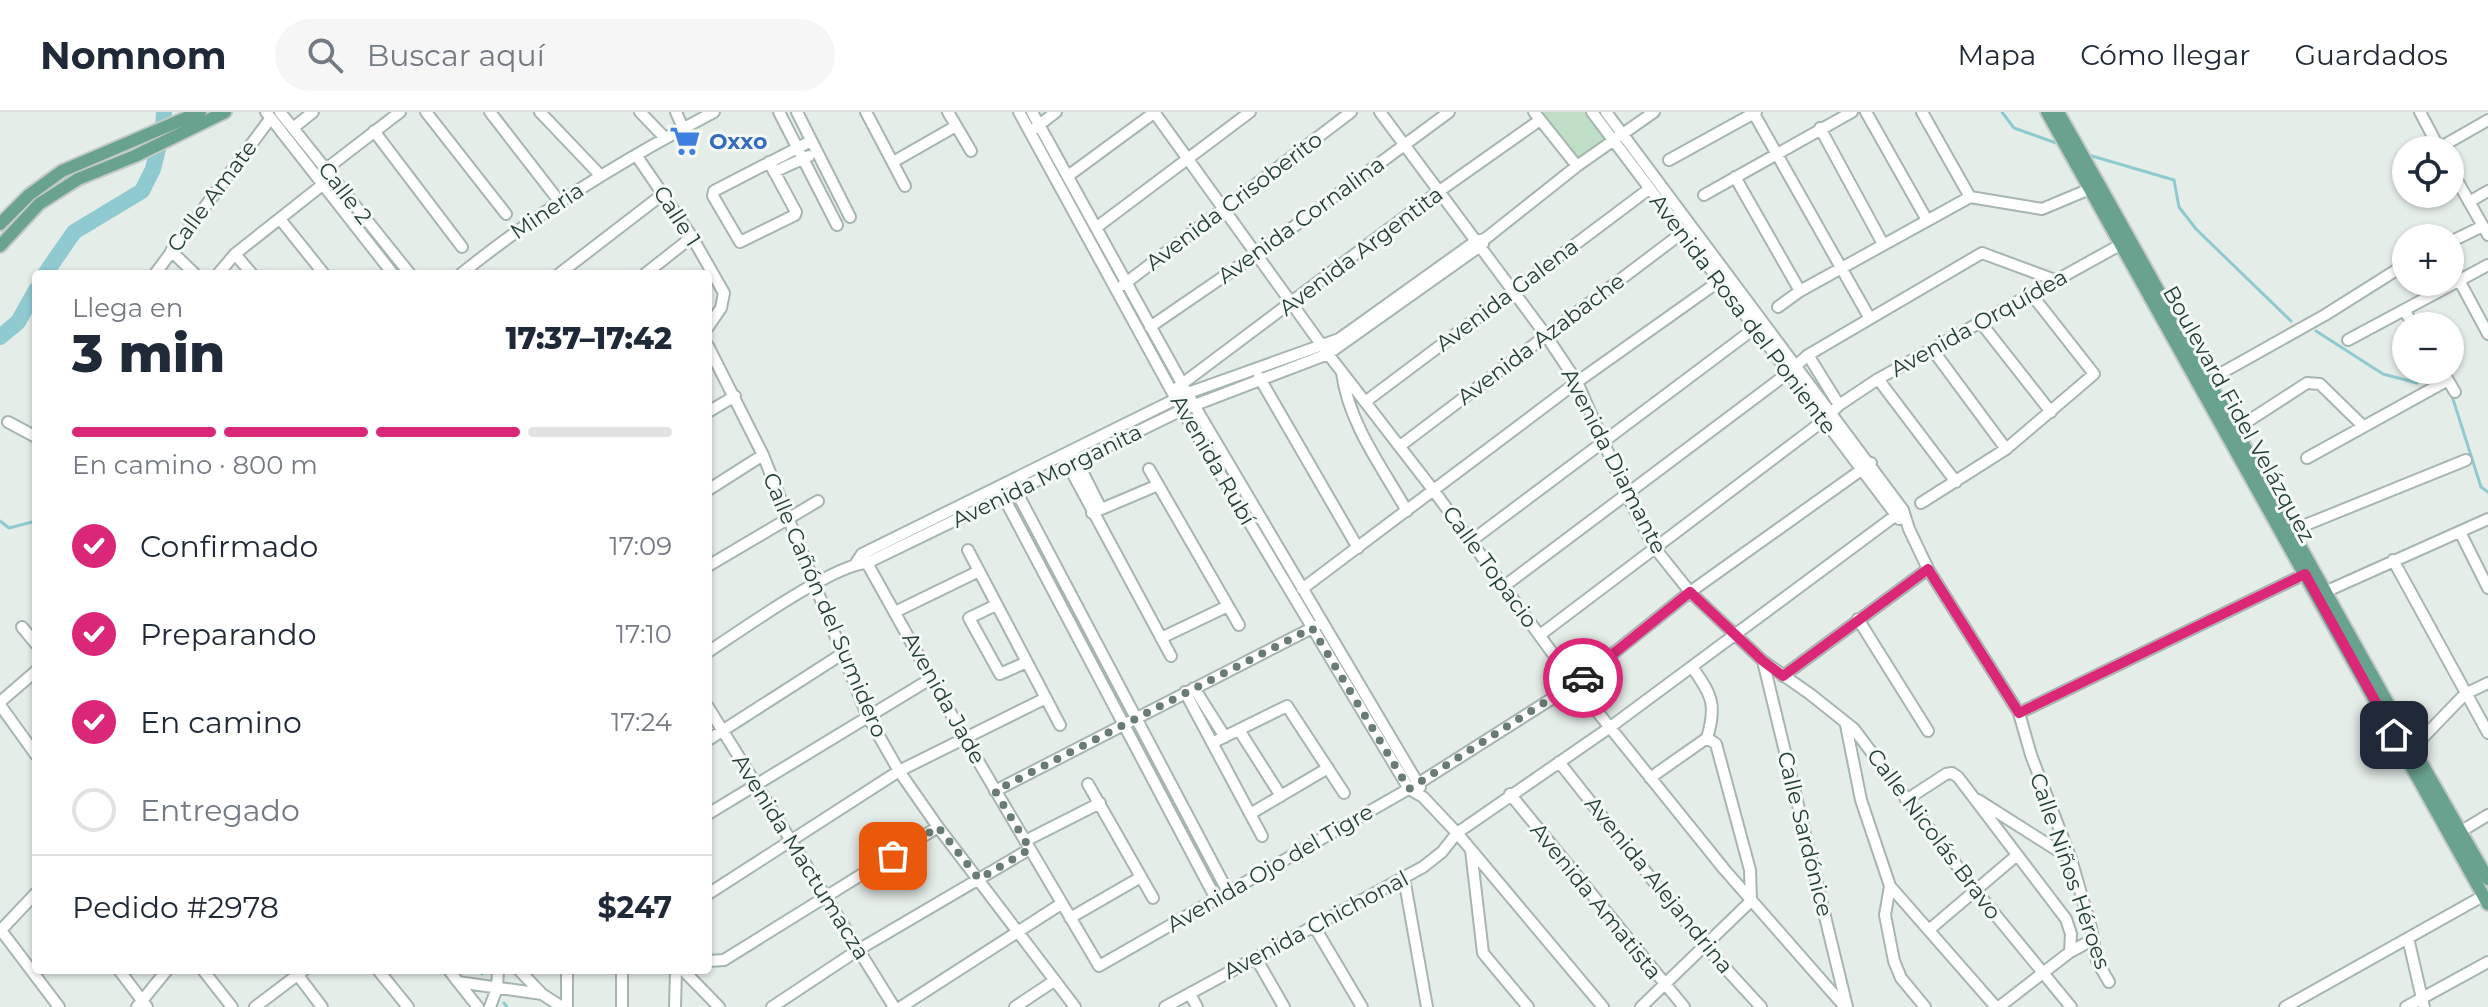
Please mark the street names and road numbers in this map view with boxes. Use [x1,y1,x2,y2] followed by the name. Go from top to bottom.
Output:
[1140,126,1328,276] street label: Avenida Crisoberito
[161,135,263,257] street label: Calle Amate
[1212,150,1390,290] street label: Avenida Cornalina
[312,156,378,230] street label: Calle 2
[505,177,589,245] street label: Mineria
[647,180,707,252] street label: Calle 1
[1274,181,1448,321] street label: Avenida Argentita
[1644,189,1842,439] street label: Avenida Rosa del Poniente
[1430,233,1584,357] street label: Avenida Galena
[1886,263,2072,383] street label: Avenida Orquídea
[1452,267,1630,411] street label: Avenida Azabache
[2157,281,2321,547] street label: Boulevard Fidel Velázquez
[1556,364,1672,558] street label: Avenida Diamante
[1165,390,1262,531] street label: Avenida Rubí
[948,418,1146,534] street label: Avenida Morganita
[757,469,893,741] street label: Calle Cañón del Sumidero
[1437,501,1543,633] street label: Calle Topacio
[897,627,991,769] street label: Avenida Jade
[1861,743,2007,925] street label: Calle Nicolás Bravo
[727,749,875,965] street label: Avenida Mactumacza
[1771,749,1839,919] street label: Calle Sardónice
[2024,769,2116,973] street label: Calle Niños Héroes
[1579,791,1739,979] street label: Avenida Alejandrina
[1162,798,1378,938] street label: Avenida Ojo del Tigre
[1525,817,1667,985] street label: Avenida Amatista
[1219,865,1413,985] street label: Avenida Chichonal

